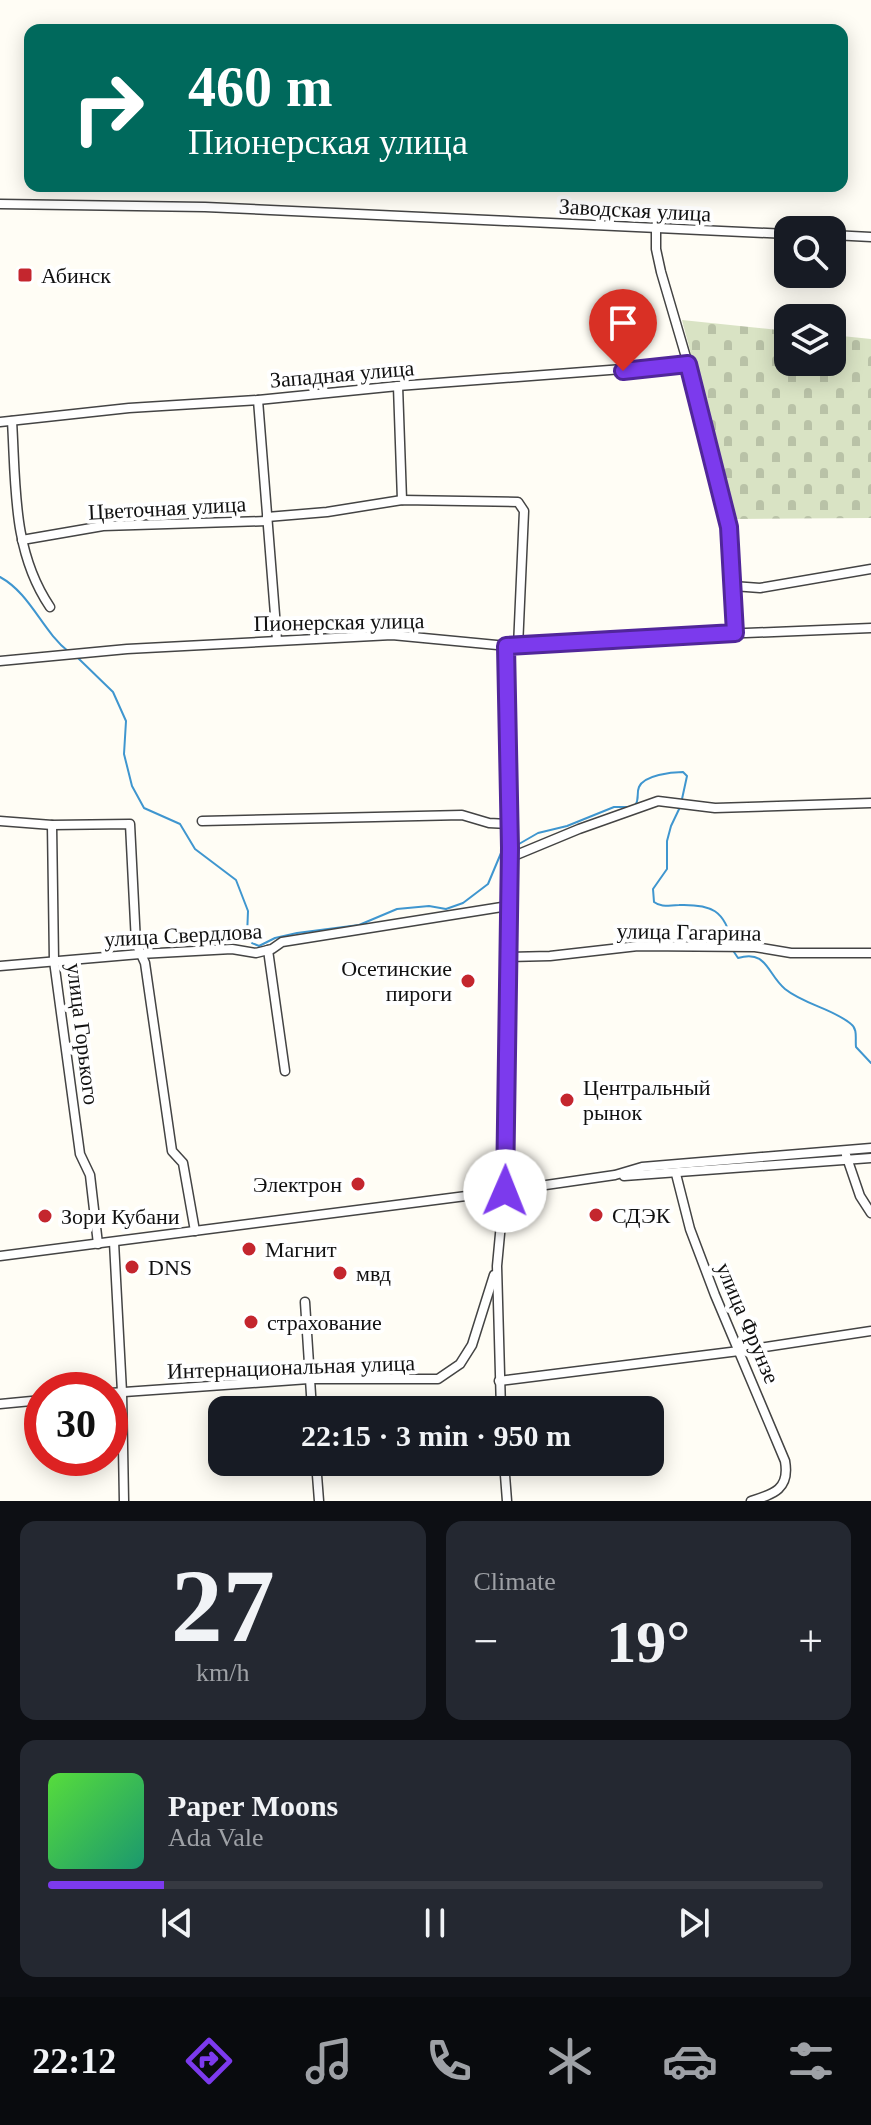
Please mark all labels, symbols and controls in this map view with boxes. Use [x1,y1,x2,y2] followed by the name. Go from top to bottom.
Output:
[56,56,160,160] icon: right
[188,56,333,118] text: 460 m
[188,122,468,162] text: Пионерская улица
[558,194,712,226] street label: Заводская улица
[774,216,846,376] map controls
[774,216,846,288] button: search
[41,263,111,288] place label: Абинск
[16,266,34,284] marker: Абинск
[589,289,657,371] pin
[601,301,645,345] icon: arrive
[774,304,846,376] button: layers
[269,355,415,393] street label: Западная улица
[87,491,247,525] street label: Цветочная улица
[253,608,425,636] street label: Пионерская улица
[103,918,263,952] street label: улица Свердлова
[616,918,762,946] street label: улица Гагарина
[341,956,452,1006] place label: Осетинские пироги
[62,962,104,1106] street label: улица Горького
[459,972,477,990] marker: Осетинские пироги
[583,1075,711,1125] place label: Центральный рынок
[558,1091,576,1109] marker: Центральный рынок
[463,1149,547,1233] position arrow
[253,1172,342,1197] place label: Электрон
[349,1175,367,1193] marker: Электрон
[612,1203,671,1228] place label: СДЭК
[61,1204,180,1229] place label: Зори Кубани
[587,1206,605,1224] marker: СДЭК
[36,1207,54,1225] marker: Зори Кубани
[265,1237,337,1262] place label: Магнит
[240,1240,258,1258] marker: Магнит
[148,1255,192,1280] place label: DNS
[123,1258,141,1276] marker: DNS
[711,1259,785,1387] street label: улица Фрунзе
[356,1261,391,1286] place label: мвд
[331,1264,349,1282] marker: мвд
[267,1310,382,1335] place label: страхование
[242,1313,260,1331] marker: страхование
[166,1350,416,1384] street label: Интернациональная улица
[24,1372,128,1476] speed limit sign: 30
[301,1419,571,1452] text: 22:15 · 3 min · 950 m
[171,1548,275,1663] text: 27
[474,1567,556,1596] text: Climate
[606,1609,690,1675] text: 19°
[474,1617,498,1666] text: −
[798,1617,823,1666] text: +
[196,1658,249,1687] text: km/h
[168,1789,338,1822] text: Paper Moons
[168,1823,264,1852] text: Ada Vale
[155,1901,199,1945] icon: previous
[413,1901,457,1945] icon: pause
[672,1901,716,1945] icon: next
[181,2033,237,2089] icon: directions
[301,2033,357,2089] icon: music
[421,2033,477,2089] icon: phone
[542,2033,598,2089] icon: climate
[662,2033,718,2089] icon: car
[783,2033,839,2089] icon: filters
[32,2041,116,2081] text: 22:12

